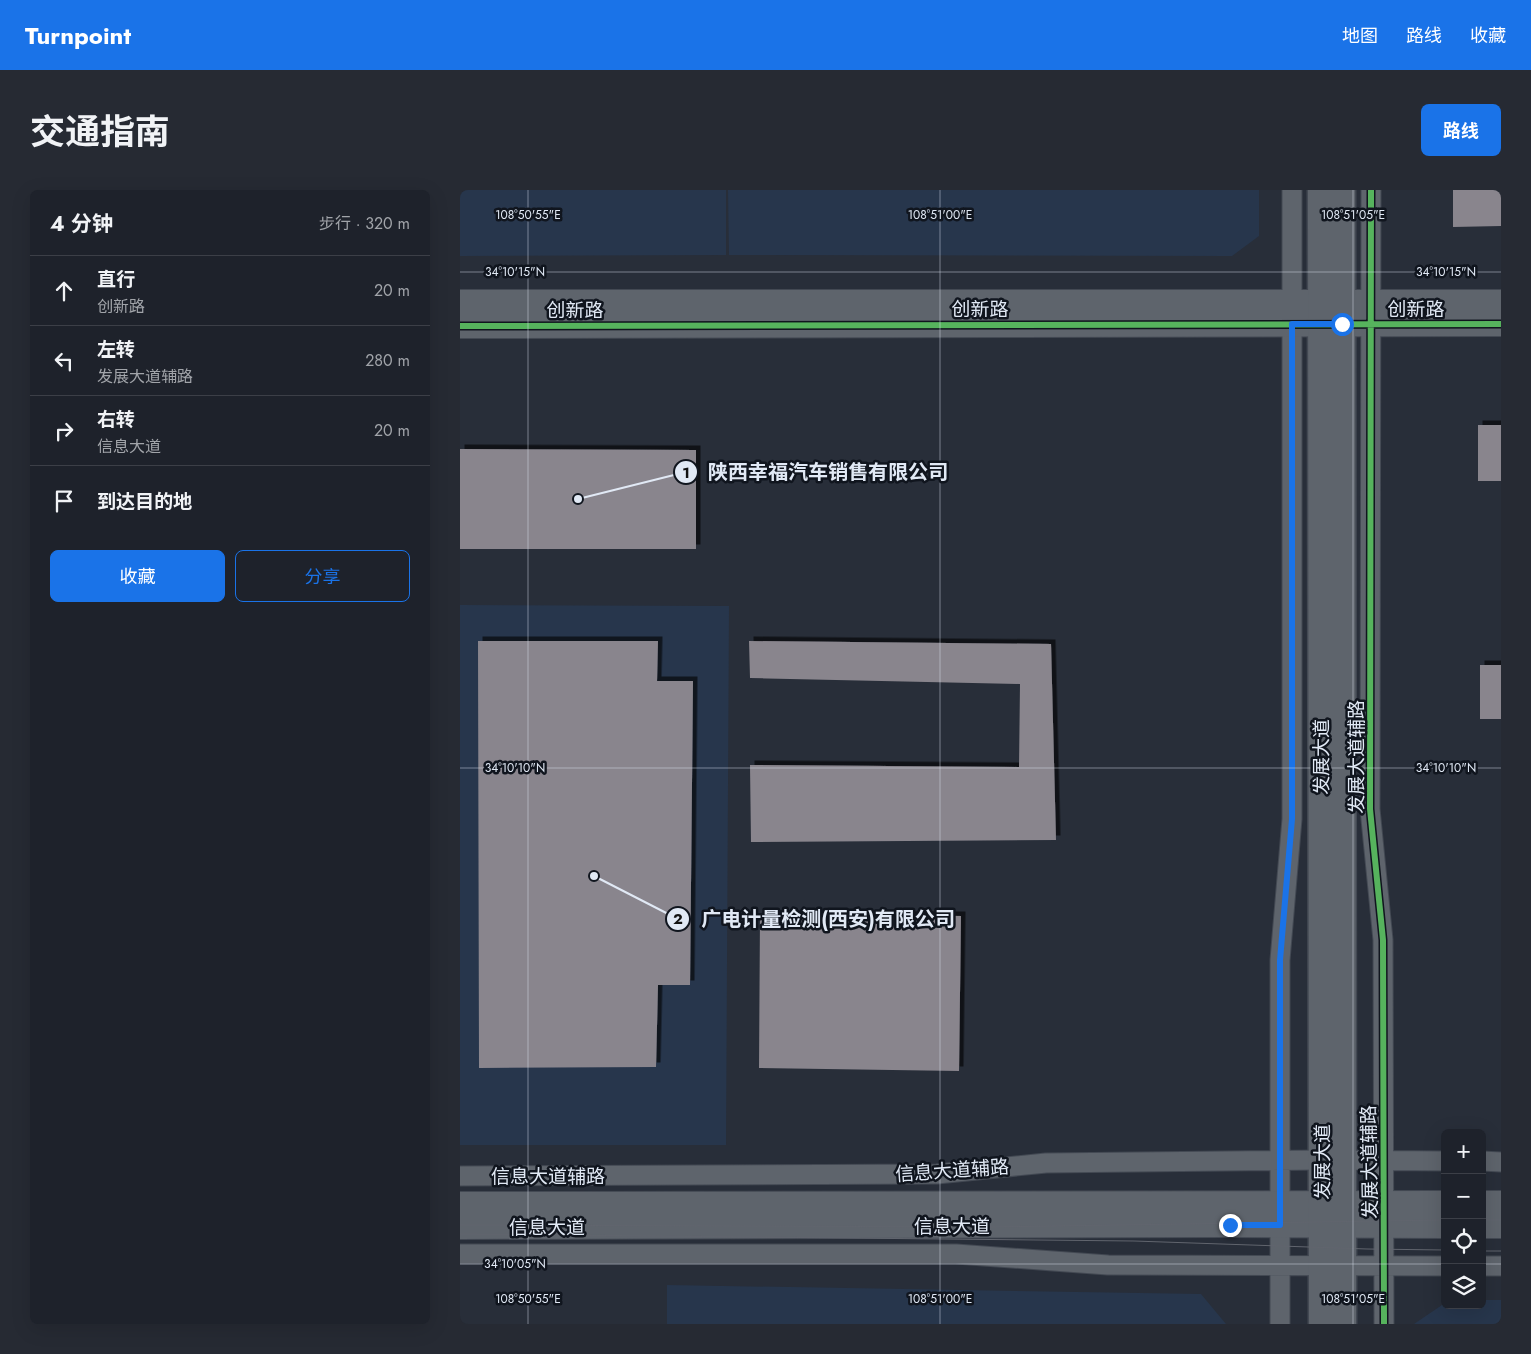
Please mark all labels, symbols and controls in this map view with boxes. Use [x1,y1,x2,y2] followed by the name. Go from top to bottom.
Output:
[25,18,131,53] text: Turnpoint
[1342,23,1378,49] text: 地图
[1406,23,1442,49] text: 路线
[1470,23,1506,49] text: 收藏
[1421,104,1501,156] button: 路线
[30,107,170,157] text: 交通指南
[495,206,561,224] text: 108°50'55"E
[908,206,972,224] text: 108°51'00"E
[1321,206,1385,224] text: 108°51'05"E
[50,209,113,239] text: 4 分钟
[319,212,410,235] text: 步行 · 320 m
[485,263,545,281] text: 34°10'15"N
[1416,263,1476,281] text: 34°10'15"N
[97,266,135,293] text: 直行
[50,277,78,305] icon: ahead
[374,279,410,302] text: 20 m
[97,295,145,318] text: 创新路
[951,296,1009,323] street label: 创新路
[1387,296,1445,323] street label: 创新路
[546,297,604,324] street label: 创新路
[1331,313,1354,336] route start
[97,336,135,363] text: 左转
[50,347,78,375] icon: left
[365,349,410,372] text: 280 m
[97,365,193,388] text: 发展大道辅路
[97,406,135,433] text: 右转
[50,417,78,445] icon: right
[374,419,410,442] text: 20 m
[97,435,161,458] text: 信息大道
[673,455,958,490] callout: 陕西幸福汽车销售有限公司
[708,458,948,487] text: 陕西幸福汽车销售有限公司
[682,462,690,484] text: 1
[50,487,78,515] icon: arrive
[97,488,192,515] text: 到达目的地
[50,550,225,602] button: 收藏
[235,550,410,602] button: 分享
[1343,700,1370,814] street label: 发展大道辅路
[1308,719,1335,795] street label: 发展大道
[485,759,545,777] text: 34°10'10"N
[1416,759,1476,777] text: 34°10'10"N
[666,901,964,936] callout: 广电计量检测(西安)有限公司
[701,905,955,934] text: 广电计量检测(西安)有限公司
[673,908,683,930] text: 2
[1355,1105,1384,1219] street label: 发展大道辅路
[1309,1124,1336,1200] street label: 发展大道
[1441,1129,1486,1309] map controls
[1441,1129,1486,1174] button: +
[894,1153,1010,1188] street label: 信息大道辅路
[491,1163,605,1190] street label: 信息大道辅路
[1441,1174,1486,1219] button: −
[914,1213,990,1240] street label: 信息大道
[509,1214,585,1241] street label: 信息大道
[1219,1214,1242,1237] route end
[1441,1219,1486,1264] button: locate
[484,1255,546,1273] text: 34°10'05"N
[1441,1264,1486,1309] button: layers
[495,1290,561,1308] text: 108°50'55"E
[908,1290,972,1308] text: 108°51'00"E
[1321,1290,1385,1308] text: 108°51'05"E

